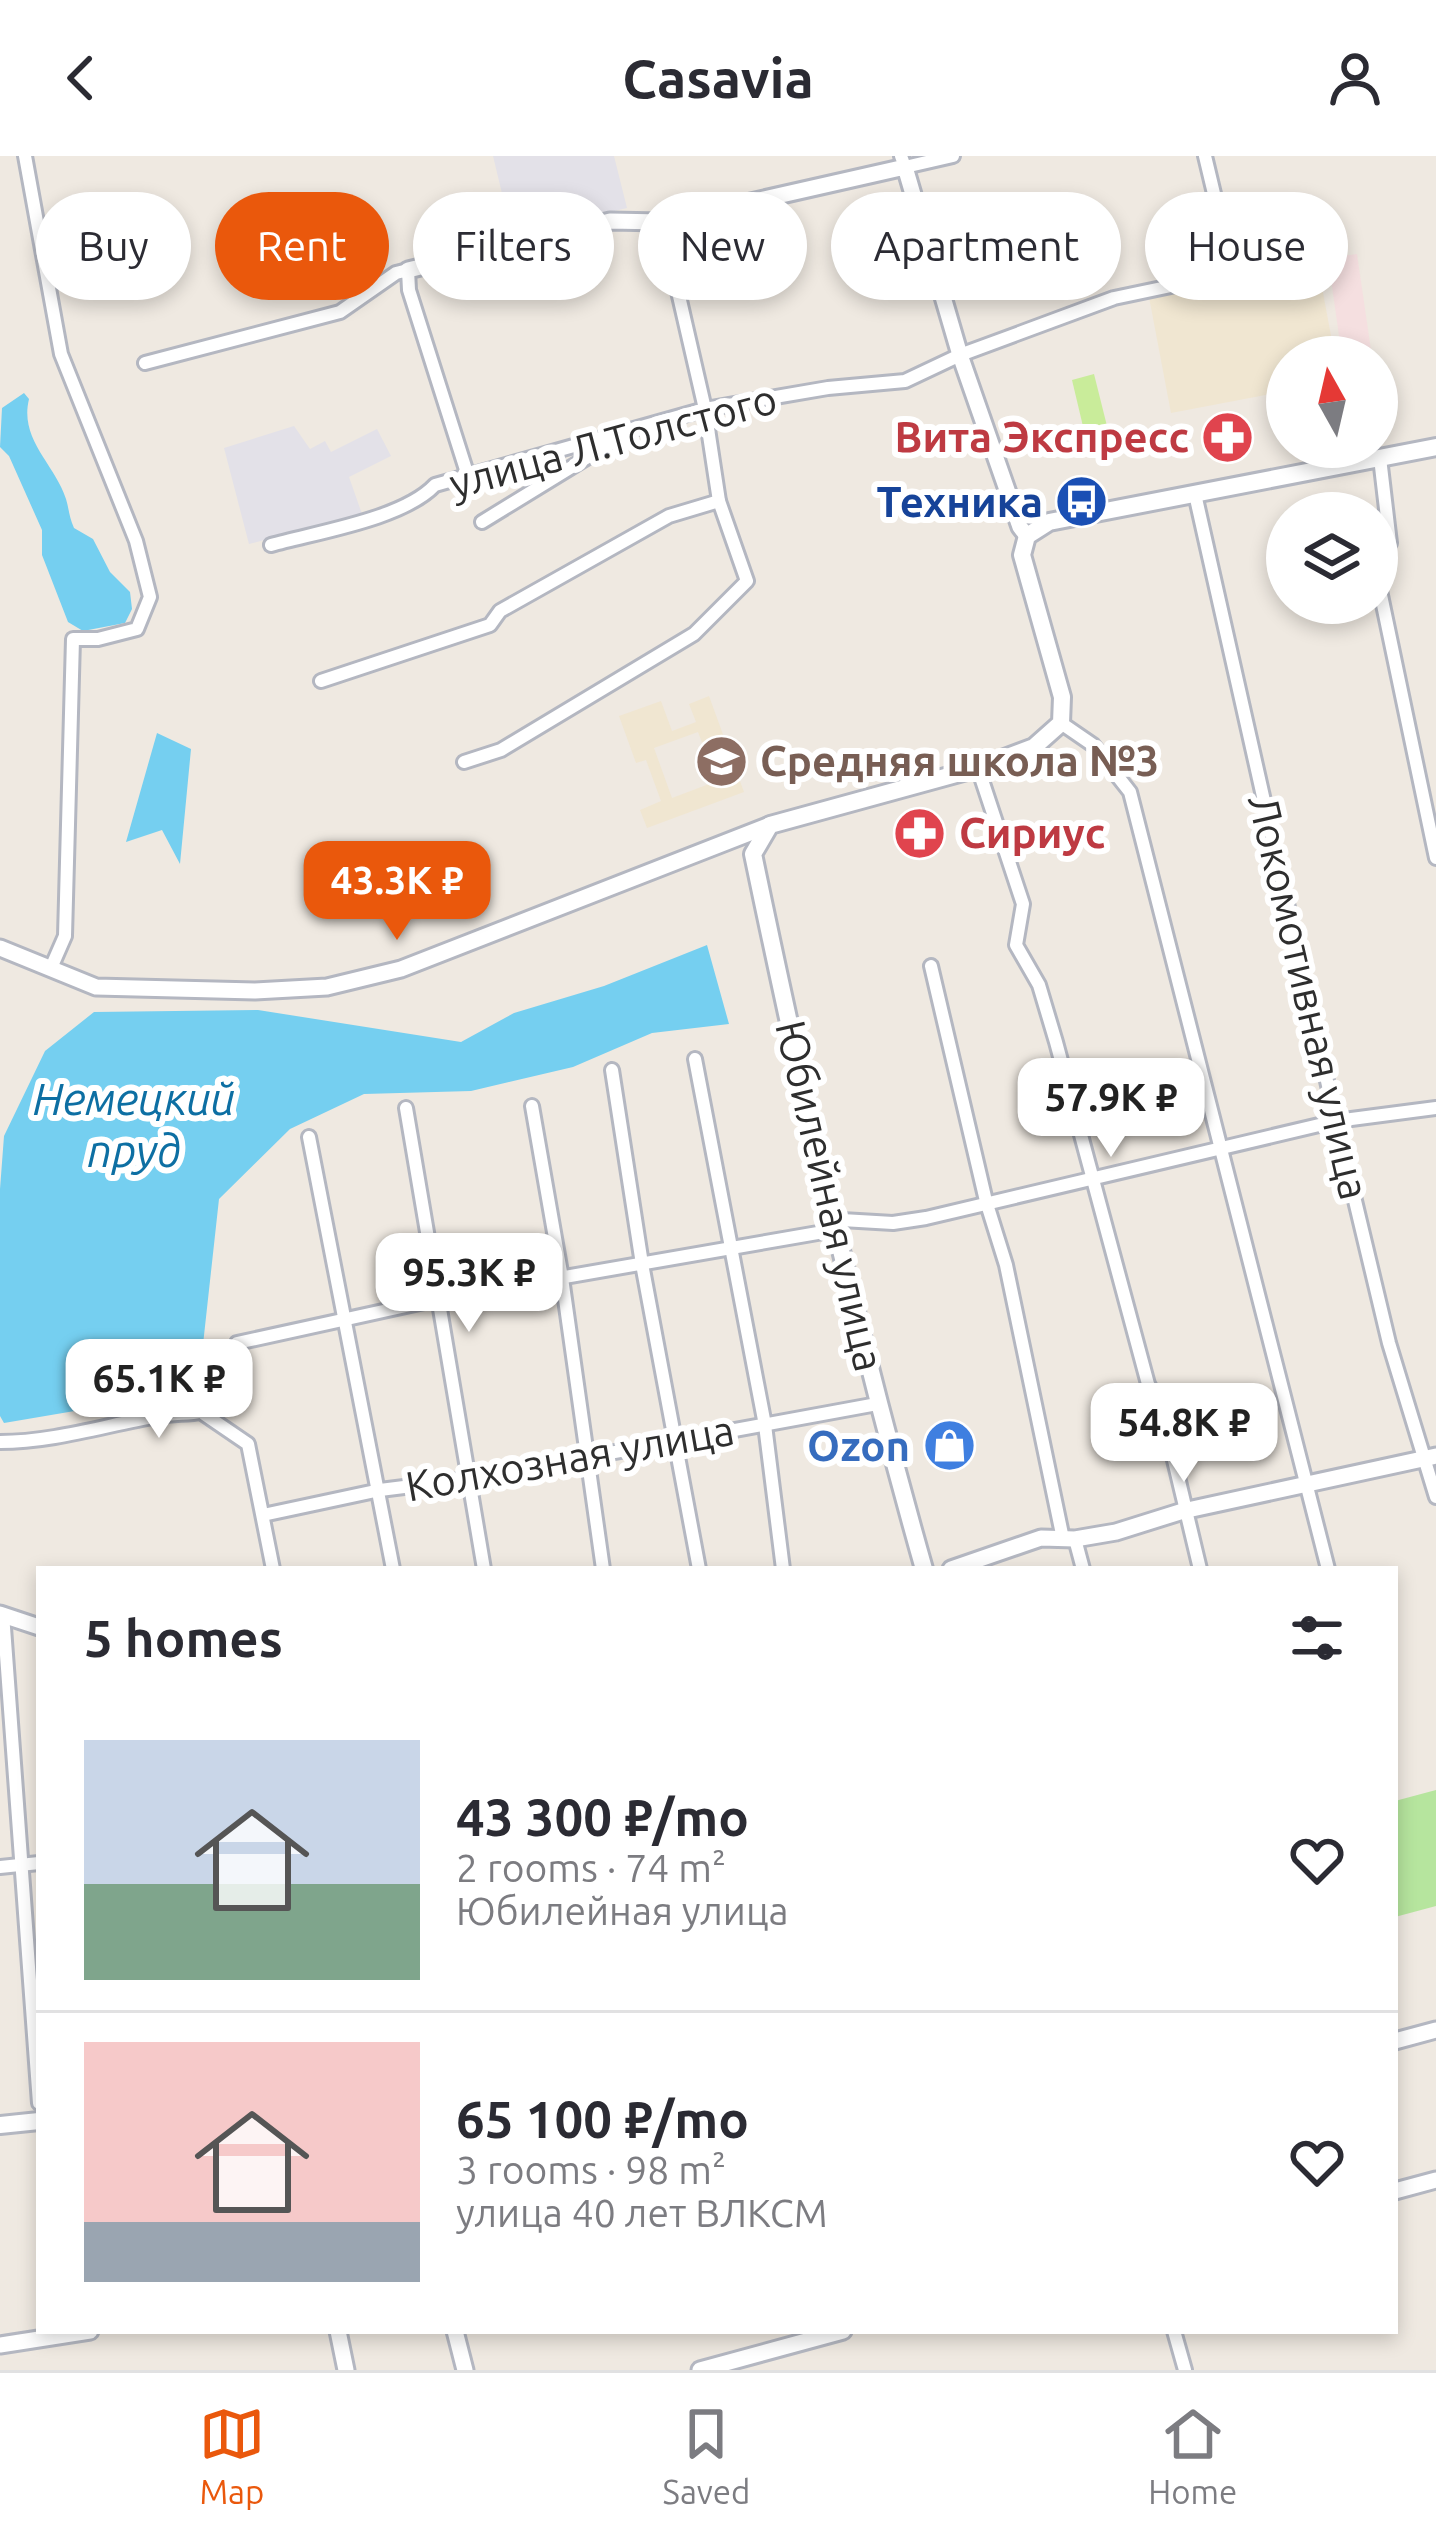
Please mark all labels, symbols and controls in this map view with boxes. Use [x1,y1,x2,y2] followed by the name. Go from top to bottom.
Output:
[48,45,114,111] icon: back
[1322,45,1388,111] icon: person
[622,48,814,108] text: Casavia
[36,192,191,300] chip: Buy
[215,192,389,300] chip: Rent
[413,192,614,300] chip: Filters
[638,192,807,300] chip: New
[831,192,1121,300] chip: Apartment
[1145,192,1348,300] chip: House
[1266,336,1398,468] north arrow
[1266,336,1398,624] map controls
[444,374,782,507] street label: улица Л.Толстого
[1200,409,1256,465] pharmacy icon: Вита Экспресс
[895,413,1189,460] place label: Вита Экспресс
[1054,474,1110,530] bus stop icon: Техника
[876,478,1043,525] place label: Техника
[1266,492,1398,624] button: layers
[693,733,749,789] school or university icon: Средняя школа №3
[760,737,1159,784] place label: Средняя школа №3
[1240,790,1379,1204] street label: Локомотивная улица
[892,805,948,861] pharmacy icon: Сириус
[959,809,1105,856] place label: Сириус
[286,841,508,943] pin: 43.3K ₽
[331,858,463,901] text: 43.3K ₽
[767,1016,894,1376] street label: Юбилейная улица
[1000,1058,1222,1160] pin: 57.9K ₽
[33,1073,235,1176] water label: Немецкий пруд
[1045,1075,1177,1118] text: 57.9K ₽
[358,1233,580,1335] pin: 95.3K ₽
[403,1250,535,1293] text: 95.3K ₽
[48,1339,270,1441] pin: 65.1K ₽
[93,1356,225,1399] text: 65.1K ₽
[1073,1383,1295,1485] pin: 54.8K ₽
[1118,1400,1250,1443] text: 54.8K ₽
[402,1405,738,1510] street label: Колхозная улица
[921,1418,977,1474] shop icon: Ozon
[807,1422,910,1469] place label: Ozon
[1284,1605,1350,1671] icon: filters
[84,1609,283,1667] text: 5 homes
[180,1788,324,1932] icon: home
[456,1788,749,1846] text: 43 300 ₽/mo
[1284,1827,1350,1893] icon: heart
[456,1846,726,1889] text: 2 rooms · 74 m²
[456,1889,789,1932] text: Юбилейная улица
[180,2090,324,2234] icon: home
[456,2090,749,2148] text: 65 100 ₽/mo
[1284,2129,1350,2195] icon: heart
[456,2148,726,2191] text: 3 rooms · 98 m²
[456,2191,828,2234] text: улица 40 лет ВЛКСМ
[199,2401,265,2510] tab: Map
[663,2401,750,2510] tab: Saved
[1148,2401,1237,2510] tab: Home

